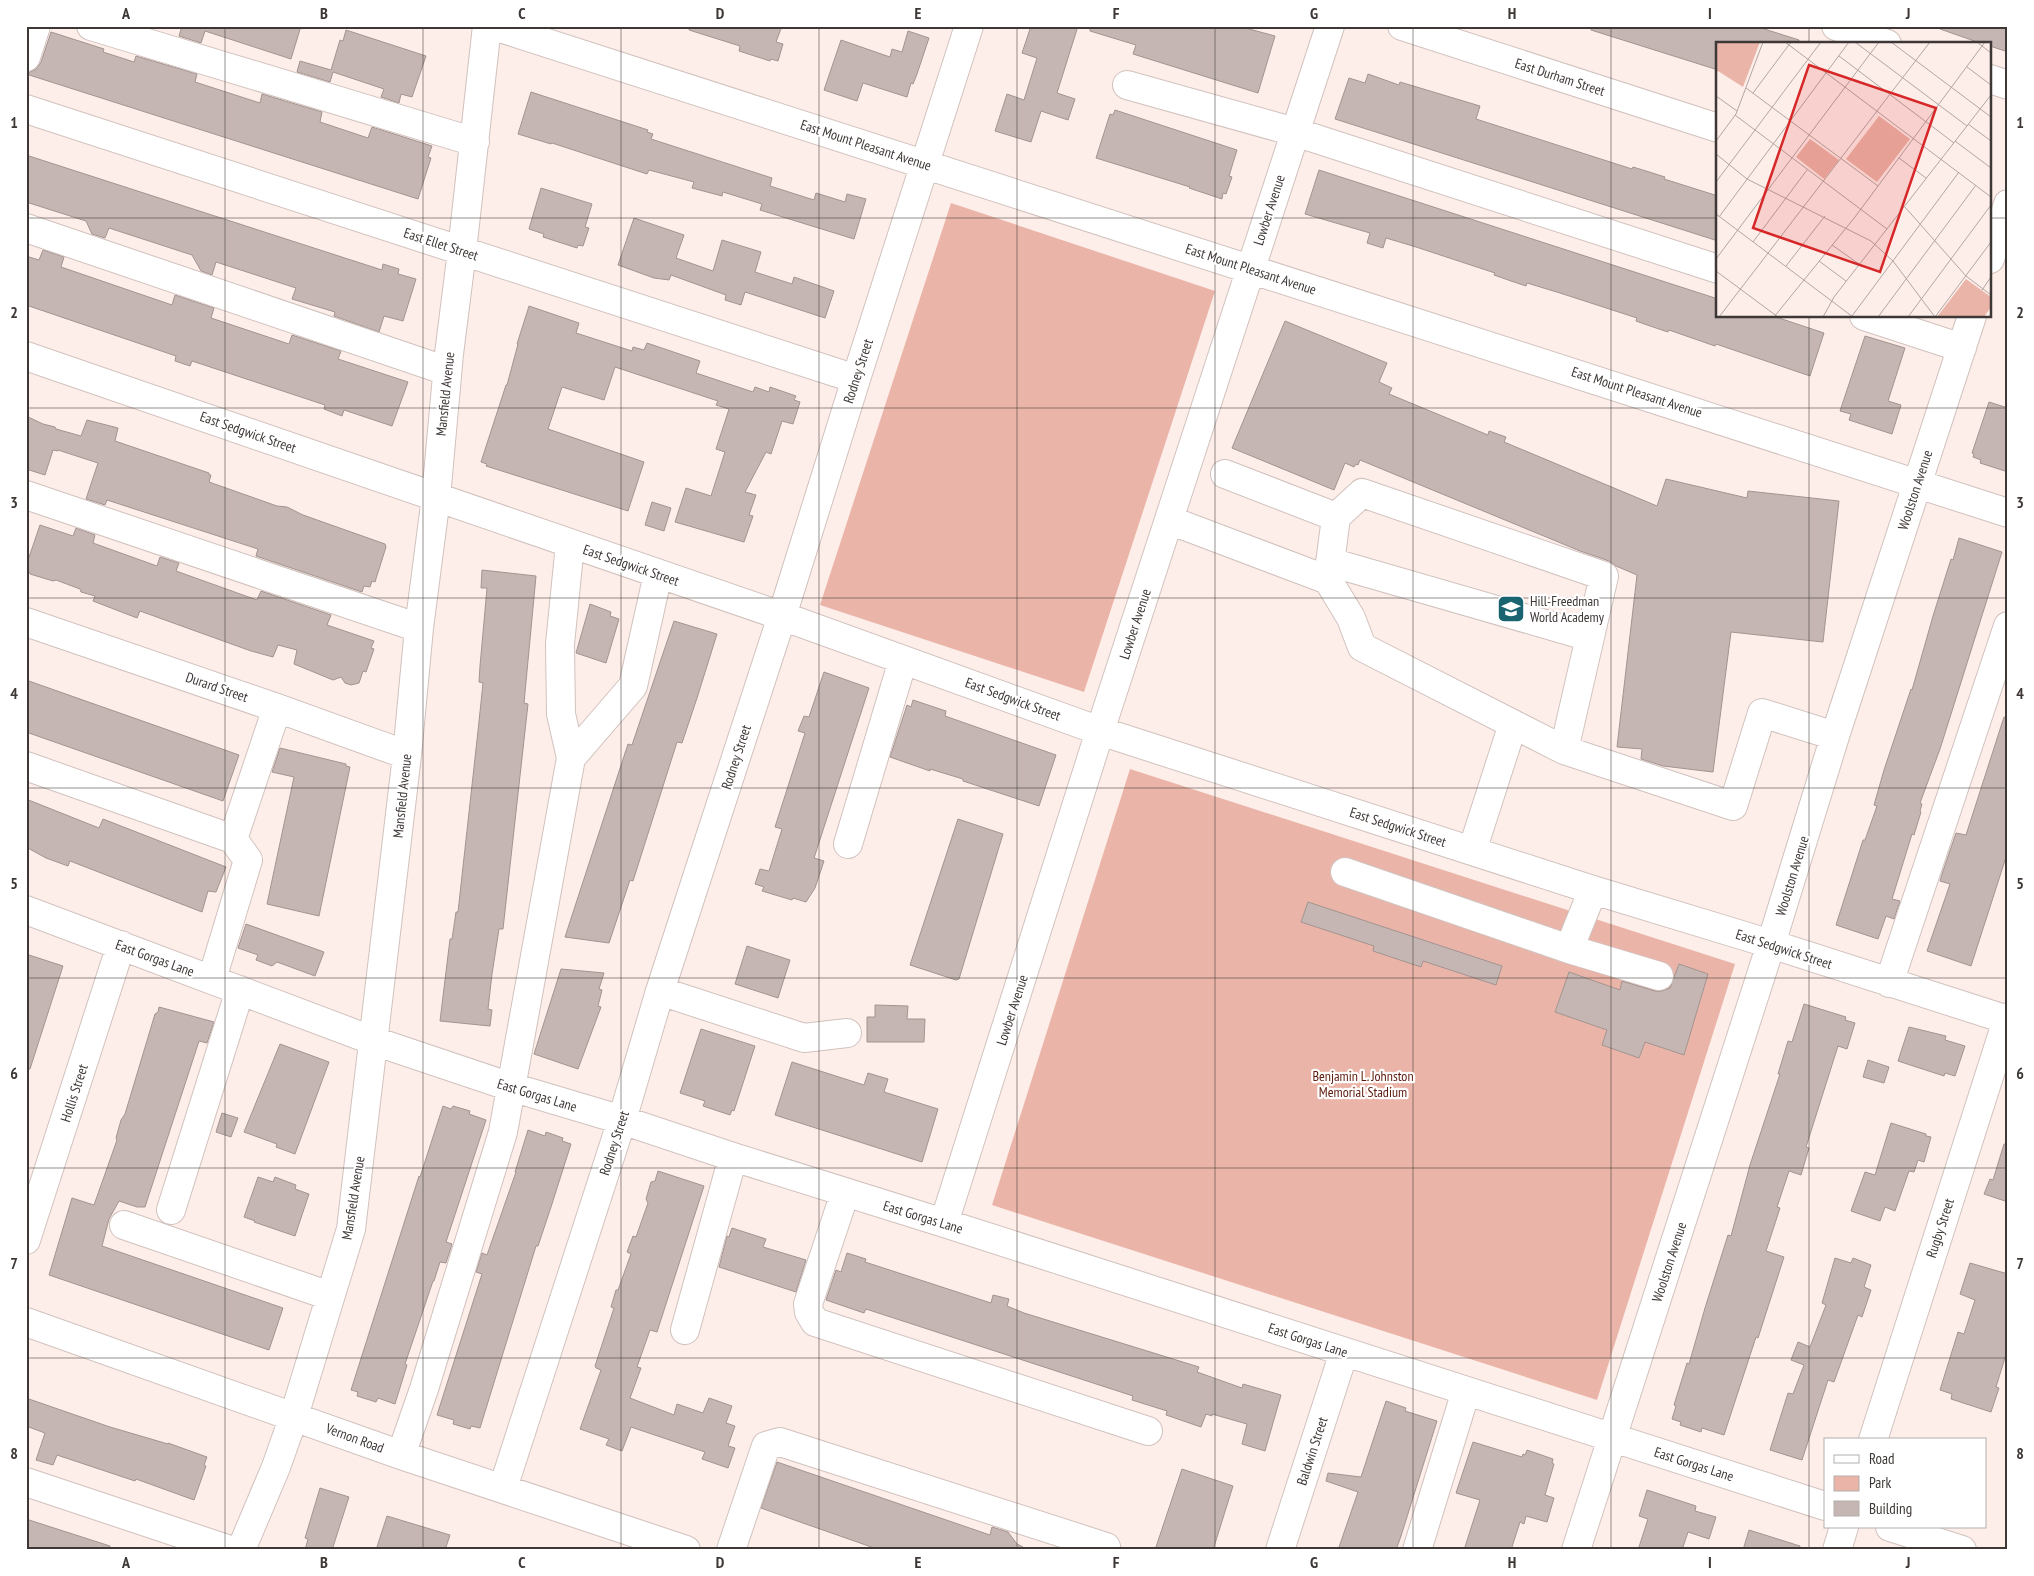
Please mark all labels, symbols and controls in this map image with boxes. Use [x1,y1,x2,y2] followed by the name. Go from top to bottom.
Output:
[121,3,131,23] text: A
[320,3,328,23] text: B
[518,3,526,23] text: C
[716,3,725,23] text: D
[915,3,922,23] text: E
[1113,3,1120,23] text: F
[1310,3,1318,23] text: G
[1508,3,1516,23] text: H
[1708,3,1712,23] text: I
[1905,3,1910,23] text: J
[1716,42,1992,318] inset map
[1513,54,1607,100] street label: East Durham Street
[10,112,18,132] text: 1
[2016,112,2024,132] text: 1
[798,115,934,175] street label: East Mount Pleasant Avenue
[1249,172,1289,248] street label: Lowber Avenue
[401,223,481,265] street label: East Ellet Street
[1183,239,1319,299] street label: East Mount Pleasant Avenue
[10,302,18,322] text: 2
[2016,302,2024,322] text: 2
[839,336,877,406] street label: Rodney Street
[432,351,458,437] street label: Mansfield Avenue
[1569,362,1705,422] street label: East Mount Pleasant Avenue
[198,407,299,457] street label: East Sedgwick Street
[1894,448,1936,532] street label: Woolston Avenue
[10,492,18,512] text: 3
[2016,492,2024,512] text: 3
[581,540,682,590] street label: East Sedgwick Street
[1115,586,1155,662] street label: Lowber Avenue
[1530,592,1605,626] place label: Hill-Freedman World Academy
[1496,594,1526,624] school or university icon: Hill-Freedman World Academy
[183,668,251,706] street label: Durard Street
[963,673,1063,725] street label: East Sedgwick Street
[10,683,18,703] text: 4
[2016,683,2024,703] text: 4
[717,722,755,792] street label: Rodney Street
[389,753,415,839] street label: Mansfield Avenue
[1347,803,1449,851] street label: East Sedgwick Street
[1771,834,1813,918] street label: Woolston Avenue
[10,873,18,893] text: 5
[2016,873,2024,893] text: 5
[1733,925,1835,973] street label: East Sedgwick Street
[113,935,197,981] street label: East Gorgas Lane
[992,972,1032,1048] street label: Lowber Avenue
[56,1062,92,1124] street label: Hollis Street
[10,1063,18,1083] text: 6
[2016,1063,2024,1083] text: 6
[1312,1067,1414,1101] park label: Benjamin L. Johnston Memorial Stadium
[495,1074,579,1116] street label: East Gorgas Lane
[595,1108,633,1178] street label: Rodney Street
[337,1155,369,1241] street label: Mansfield Avenue
[881,1196,965,1238] street label: East Gorgas Lane
[1922,1196,1958,1260] street label: Rugby Street
[1648,1220,1690,1304] street label: Woolston Avenue
[10,1253,18,1273] text: 7
[2016,1253,2024,1273] text: 7
[1266,1319,1350,1361] street label: East Gorgas Lane
[1292,1414,1332,1488] street label: Baldwin Street
[323,1419,387,1457] street label: Vernon Road
[1824,1438,1986,1528] legend
[10,1443,18,1463] text: 8
[1652,1443,1736,1485] street label: East Gorgas Lane
[2016,1443,2024,1463] text: 8
[1869,1449,1895,1468] text: Road
[1869,1473,1891,1492] text: Park
[1869,1499,1912,1518] text: Building
[121,1552,131,1572] text: A
[320,1552,328,1572] text: B
[518,1552,526,1572] text: C
[716,1552,725,1572] text: D
[915,1552,922,1572] text: E
[1113,1552,1120,1572] text: F
[1310,1552,1318,1572] text: G
[1508,1552,1516,1572] text: H
[1708,1552,1712,1572] text: I
[1905,1552,1910,1572] text: J

